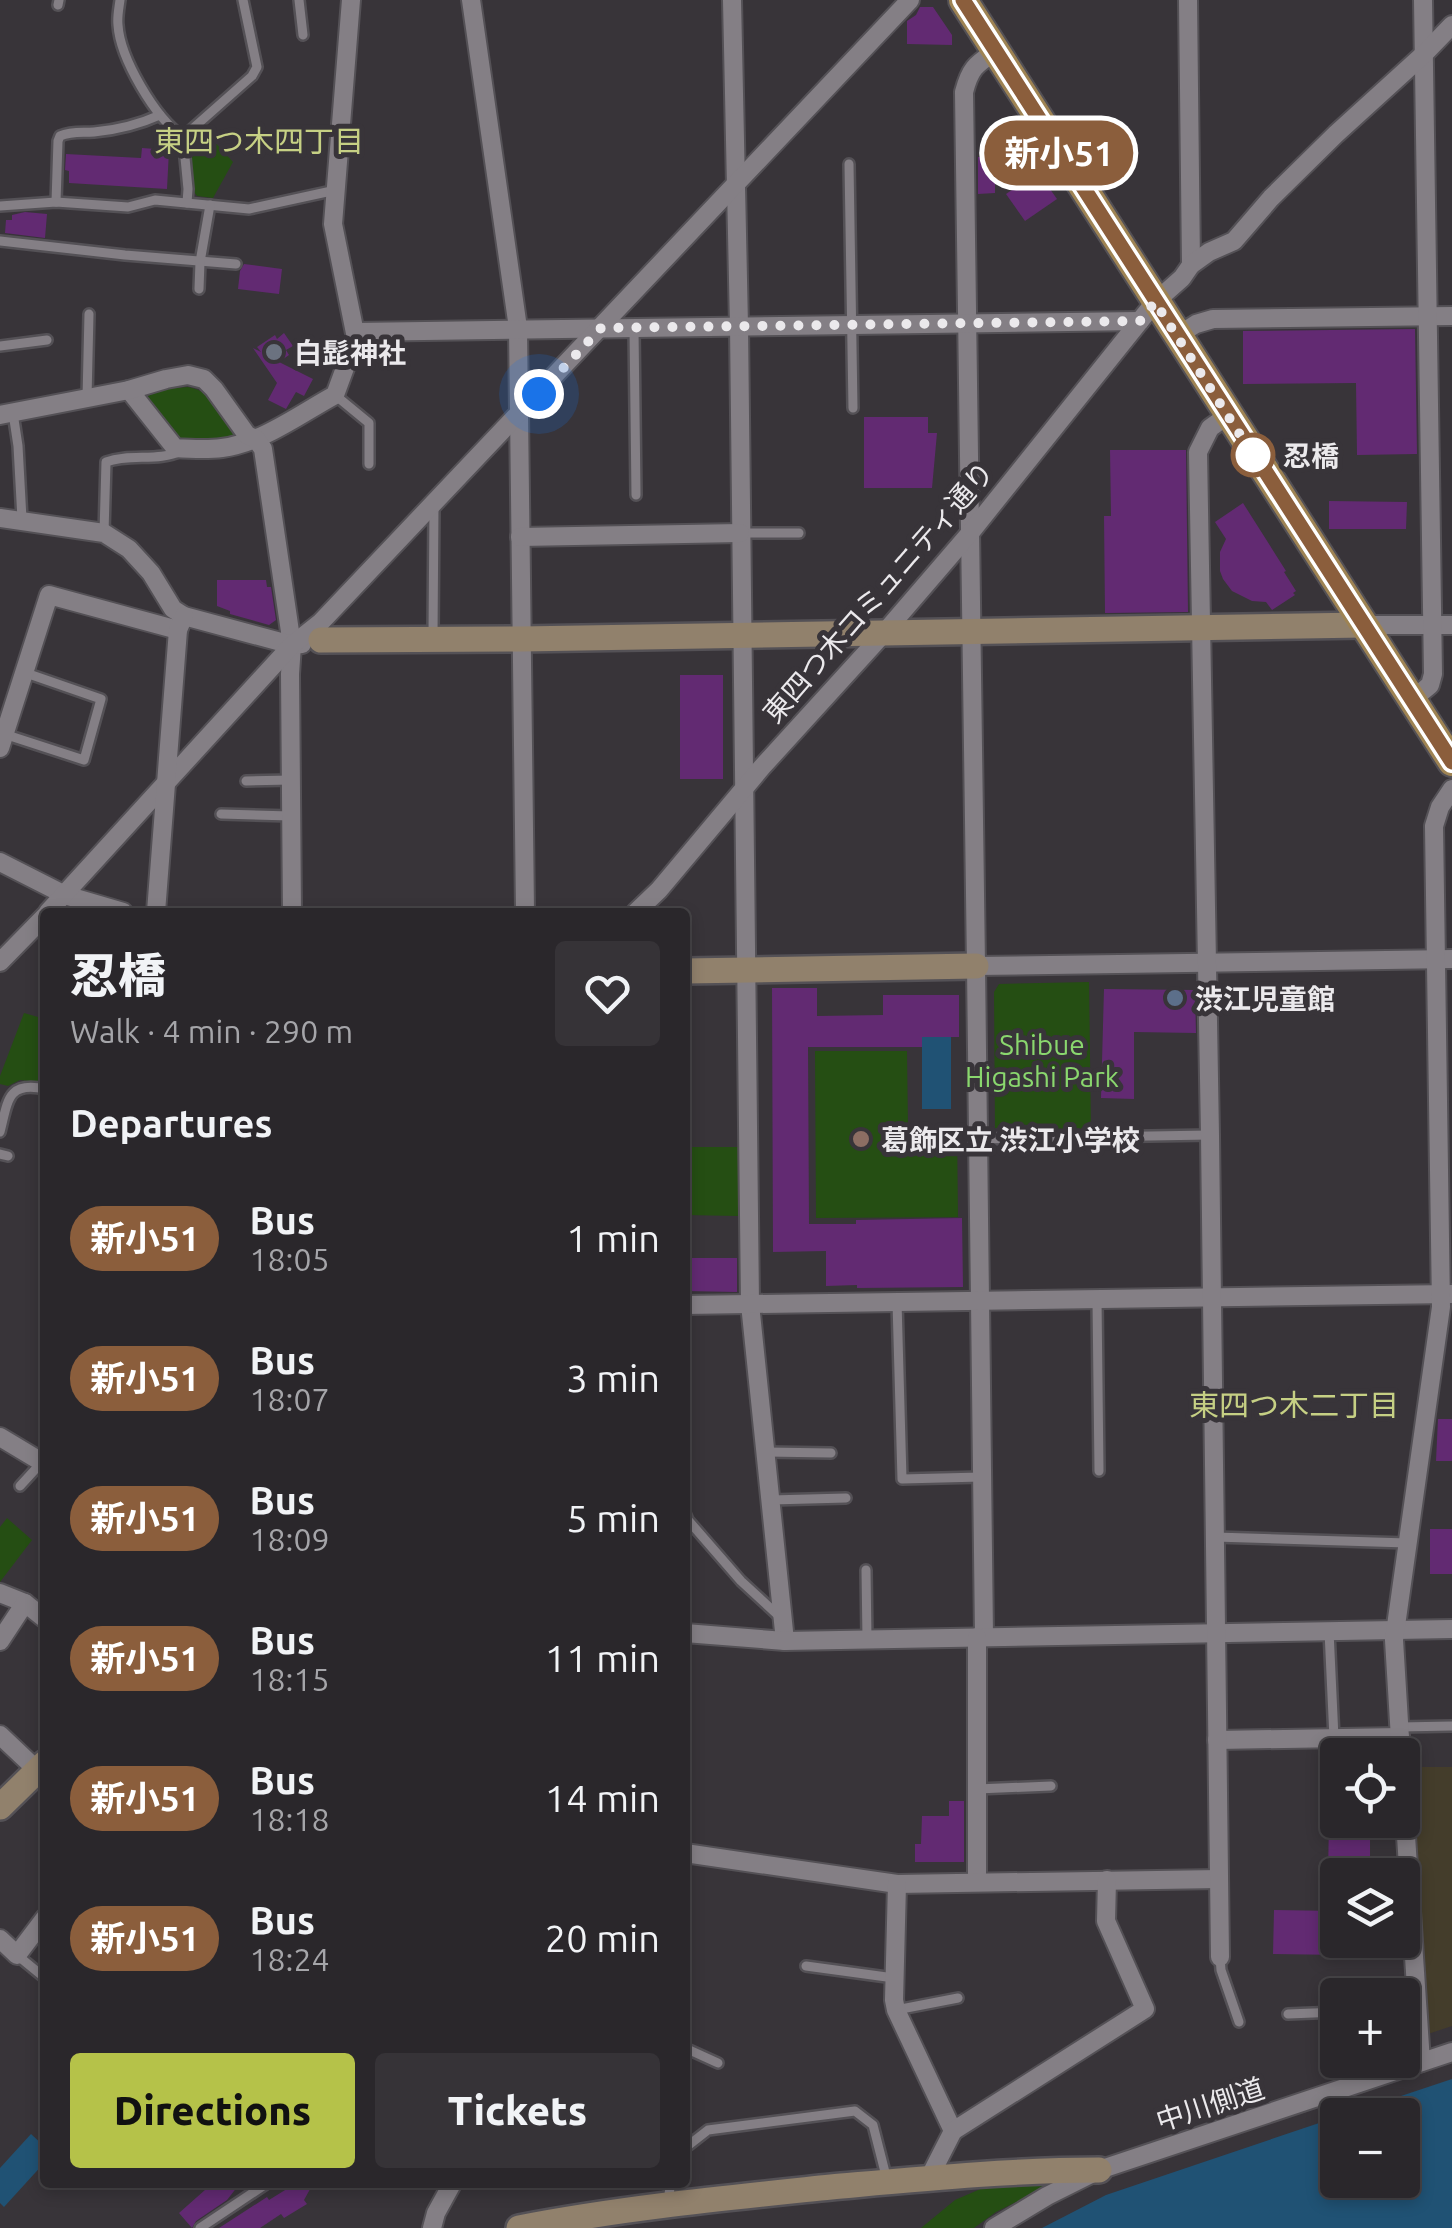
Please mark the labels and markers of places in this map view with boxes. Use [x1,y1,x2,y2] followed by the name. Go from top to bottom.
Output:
[294,337,406,368] place label: 白髭神社
[263,341,285,363] marker: 白髭神社
[1232,434,1274,476] marker: 忍橋
[1283,440,1339,471] place label: 忍橋
[1195,983,1335,1014] place label: 渋江児童館
[1164,987,1186,1009] marker: 渋江児童館
[881,1124,1140,1155] place label: 葛飾区立 渋江小学校
[850,1128,872,1150] marker: 葛飾区立 渋江小学校

